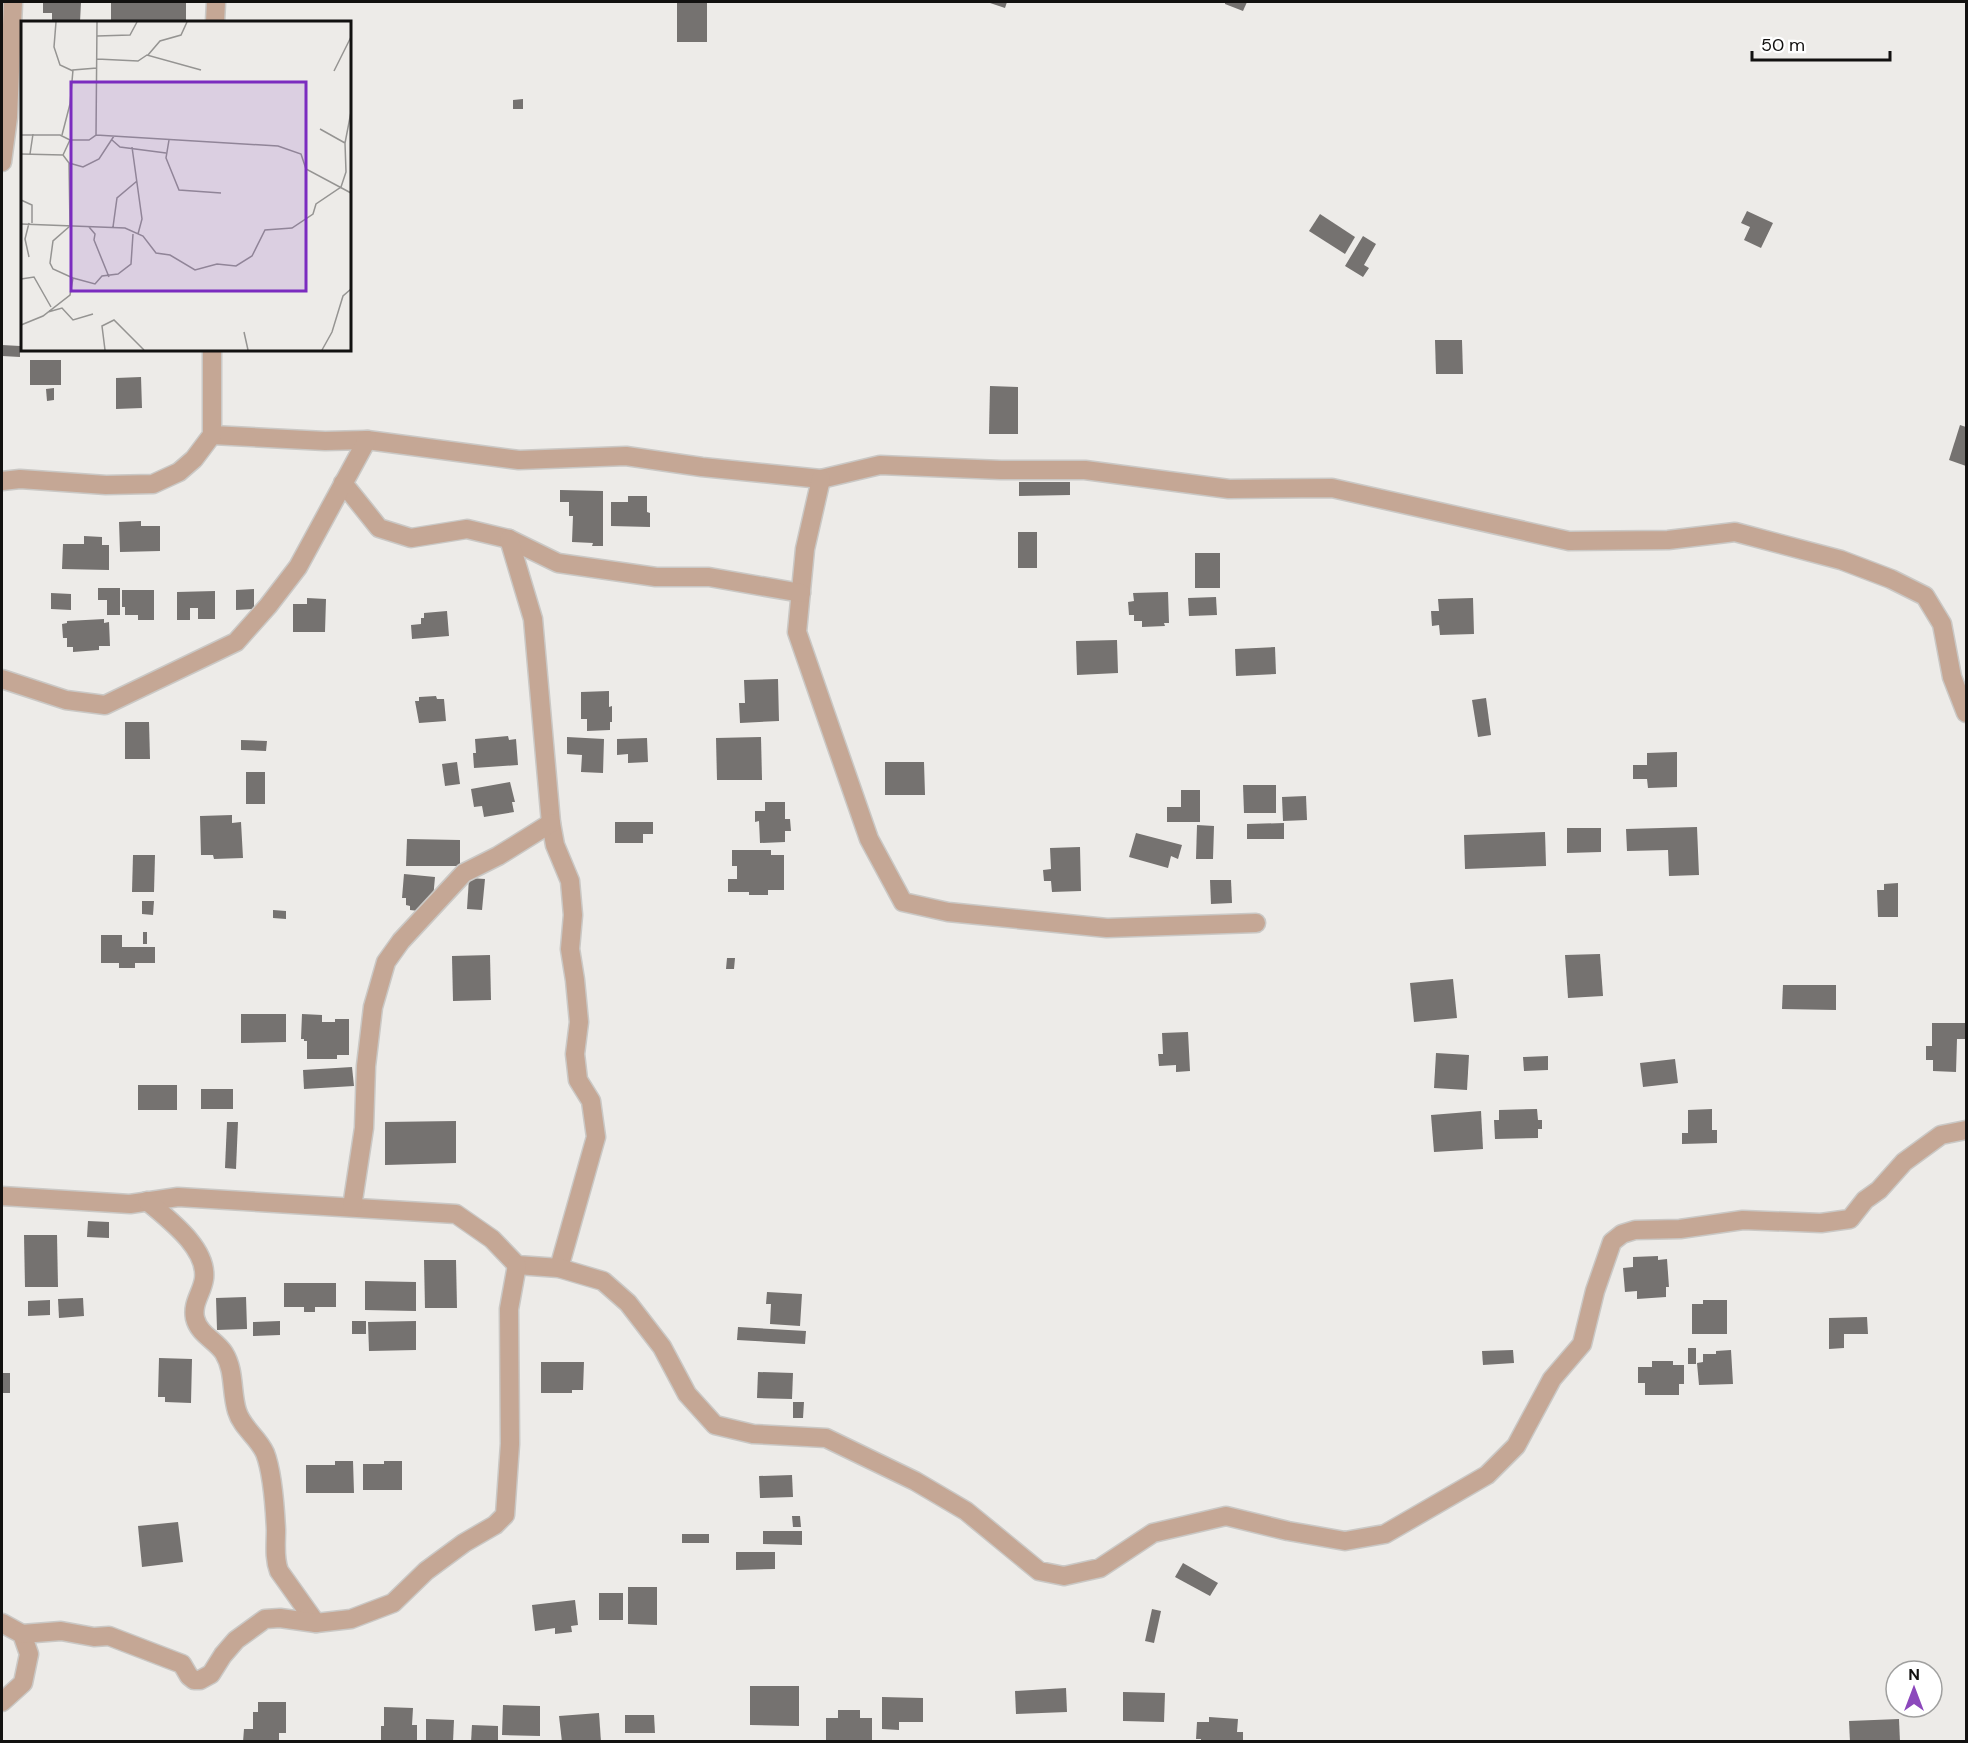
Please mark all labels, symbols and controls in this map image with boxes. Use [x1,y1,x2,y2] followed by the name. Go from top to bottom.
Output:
[21,21,351,351] inset map
[1752,24,1890,62] scale bar
[1761,33,1805,57] text: 50 m
[1884,1659,1944,1719] north arrow
[1908,1664,1920,1685] text: N

